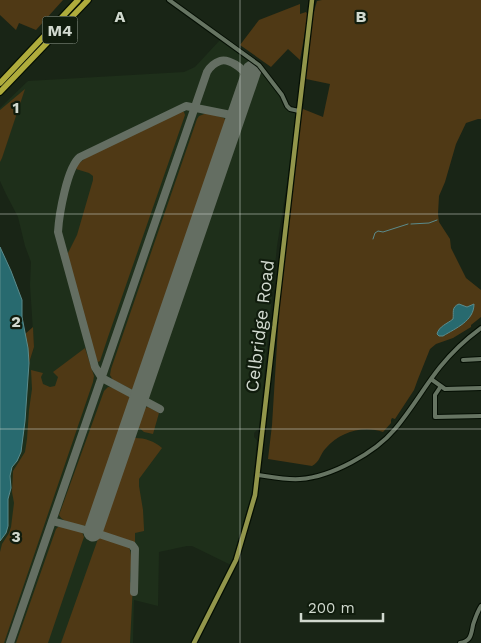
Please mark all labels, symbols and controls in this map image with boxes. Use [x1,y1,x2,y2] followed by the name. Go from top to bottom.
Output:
[115,7,126,26] text: A
[356,7,367,26] text: B
[42,16,78,44] road number: M4
[13,98,19,117] text: 1
[241,259,278,393] street label: Celbridge Road
[11,312,21,331] text: 2
[11,527,21,546] text: 3
[301,590,384,622] scale bar
[308,599,355,617] text: 200 m

